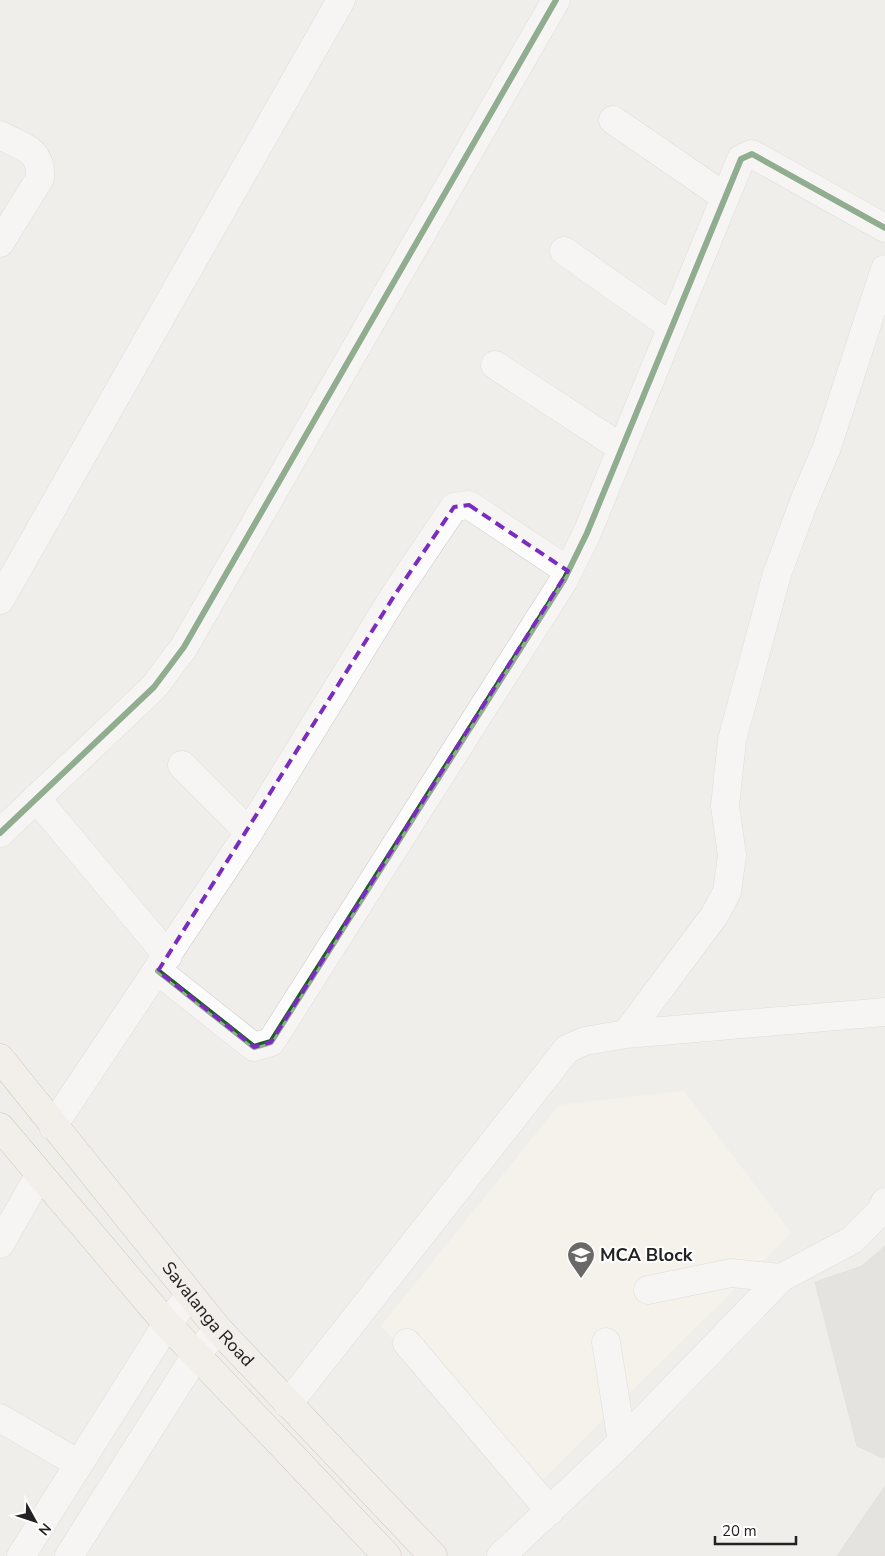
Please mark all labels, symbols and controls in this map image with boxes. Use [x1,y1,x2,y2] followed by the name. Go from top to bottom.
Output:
[566,1240,596,1279] school or university icon: MCA Block
[600,1243,693,1267] place label: MCA Block
[156,1257,259,1372] street label: Savalanga Road
[10,1496,60,1546] north arrow
[715,1514,796,1546] scale bar
[34,1519,55,1539] text: N
[722,1521,757,1541] text: 20 m

